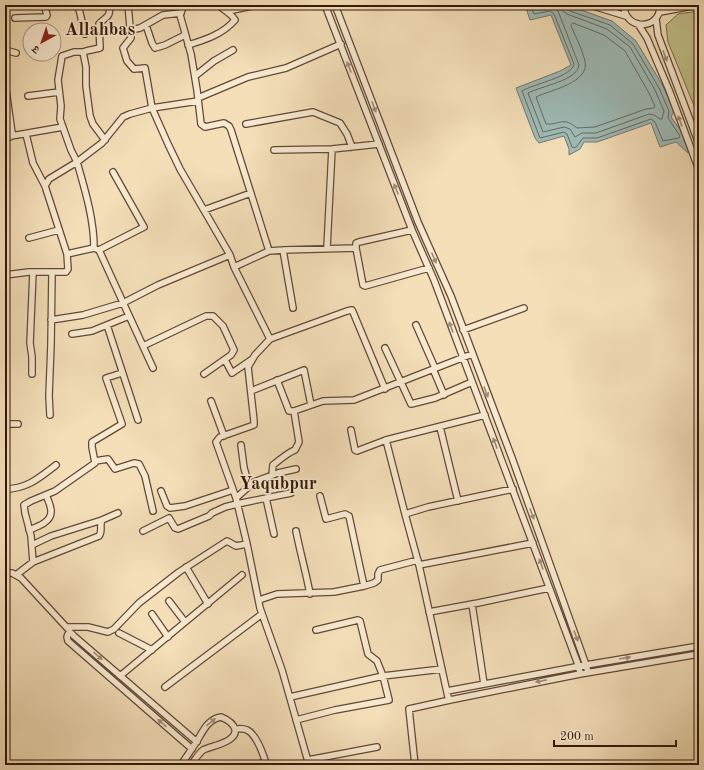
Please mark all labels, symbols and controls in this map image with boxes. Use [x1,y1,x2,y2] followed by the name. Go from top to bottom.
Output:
[65,21,135,39] district label: Allahbas
[22,22,62,62] north arrow
[30,42,43,55] text: उ
[663,51,669,63] one-way arrow
[346,61,352,73] one-way arrow
[371,101,377,113] one-way arrow
[677,114,683,126] one-way arrow
[393,183,399,194] one-way arrow
[431,252,437,264] one-way arrow
[448,320,454,332] one-way arrow
[484,387,490,399] one-way arrow
[492,436,498,448] one-way arrow
[239,475,317,493] district label: Yaqubpur
[529,508,535,520] one-way arrow
[537,558,543,570] one-way arrow
[573,631,579,643] one-way arrow
[93,652,103,661] one-way arrow
[619,655,631,661] one-way arrow
[535,679,548,685] one-way arrow
[206,718,217,727] one-way arrow
[157,719,168,728] one-way arrow
[554,722,676,748] scale bar
[560,731,594,743] text: 200 m

